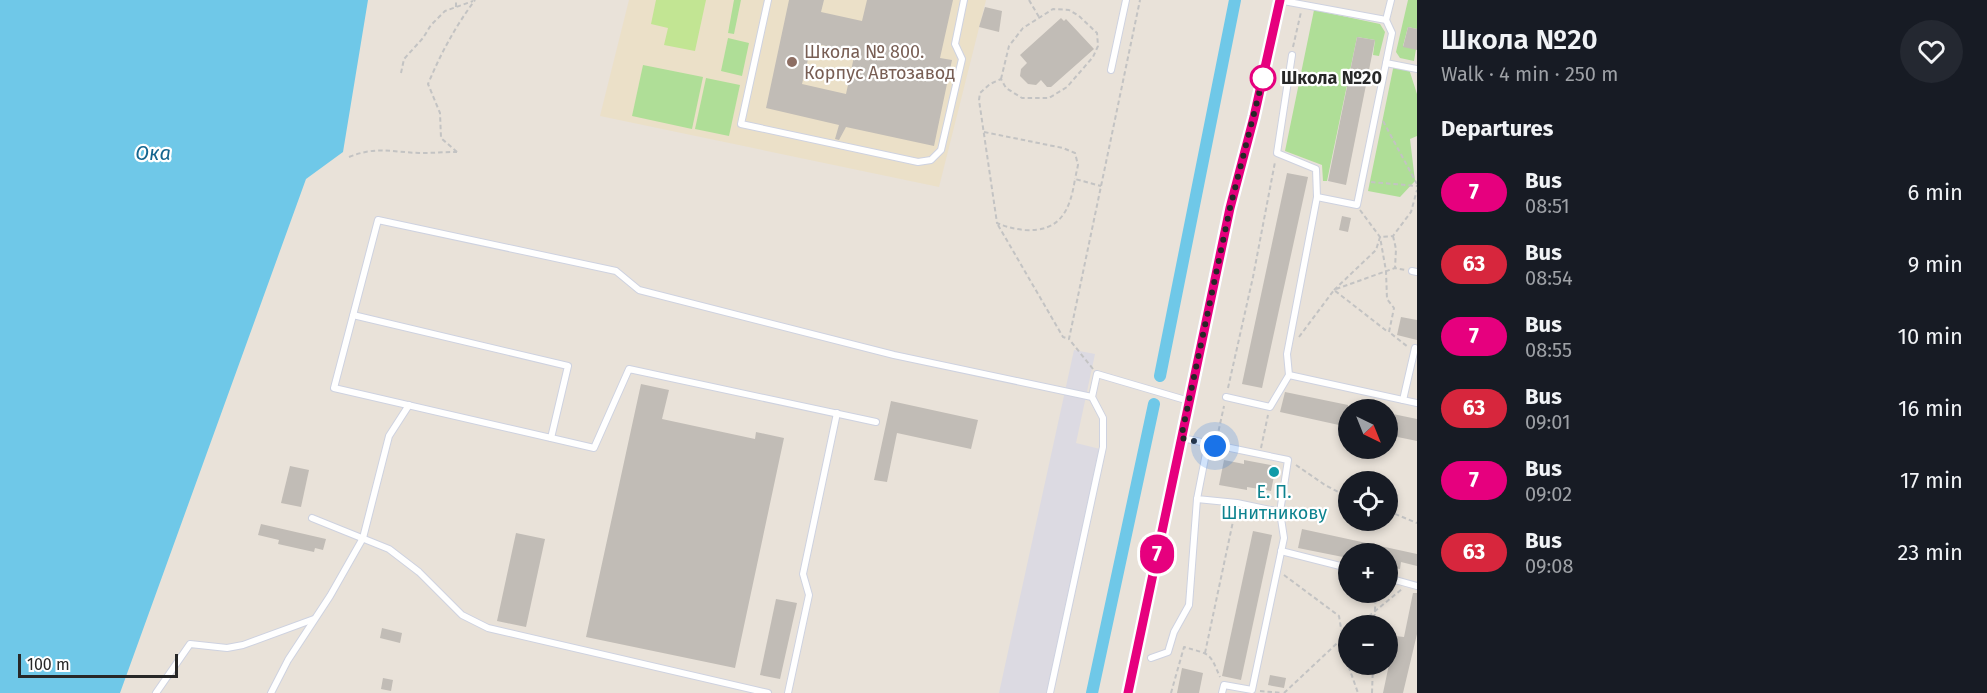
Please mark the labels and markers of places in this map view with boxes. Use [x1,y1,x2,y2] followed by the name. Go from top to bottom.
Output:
[804,41,955,84] place label: Школа № 800. Корпус Автозавод
[785,55,799,69] marker: Школа № 800. Корпус Автозавод
[1250,65,1276,91] marker: Школа №20
[1281,67,1382,89] place label: Школа №20
[1267,465,1281,479] marker: Е. П. Шнитникову
[1221,481,1327,524] place label: Е. П. Шнитникову

